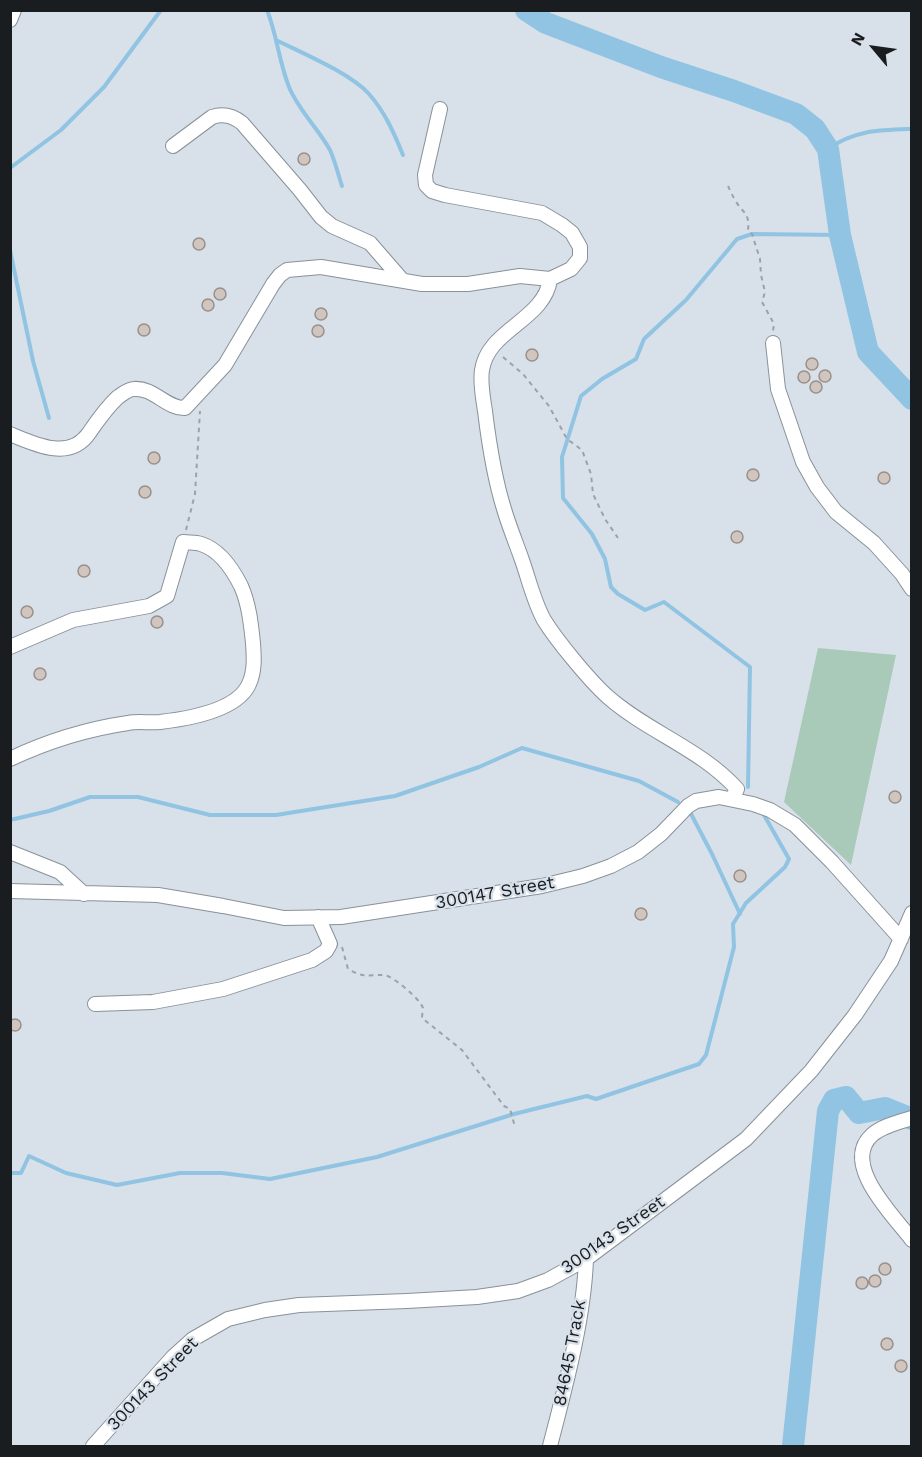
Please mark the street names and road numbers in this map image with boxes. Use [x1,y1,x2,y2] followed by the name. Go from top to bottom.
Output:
[434,872,556,914] street label: 300147 Street
[557,1191,669,1279] street label: 300143 Street
[549,1298,591,1408] street label: 84645 Track
[103,1333,203,1435] street label: 300143 Street

